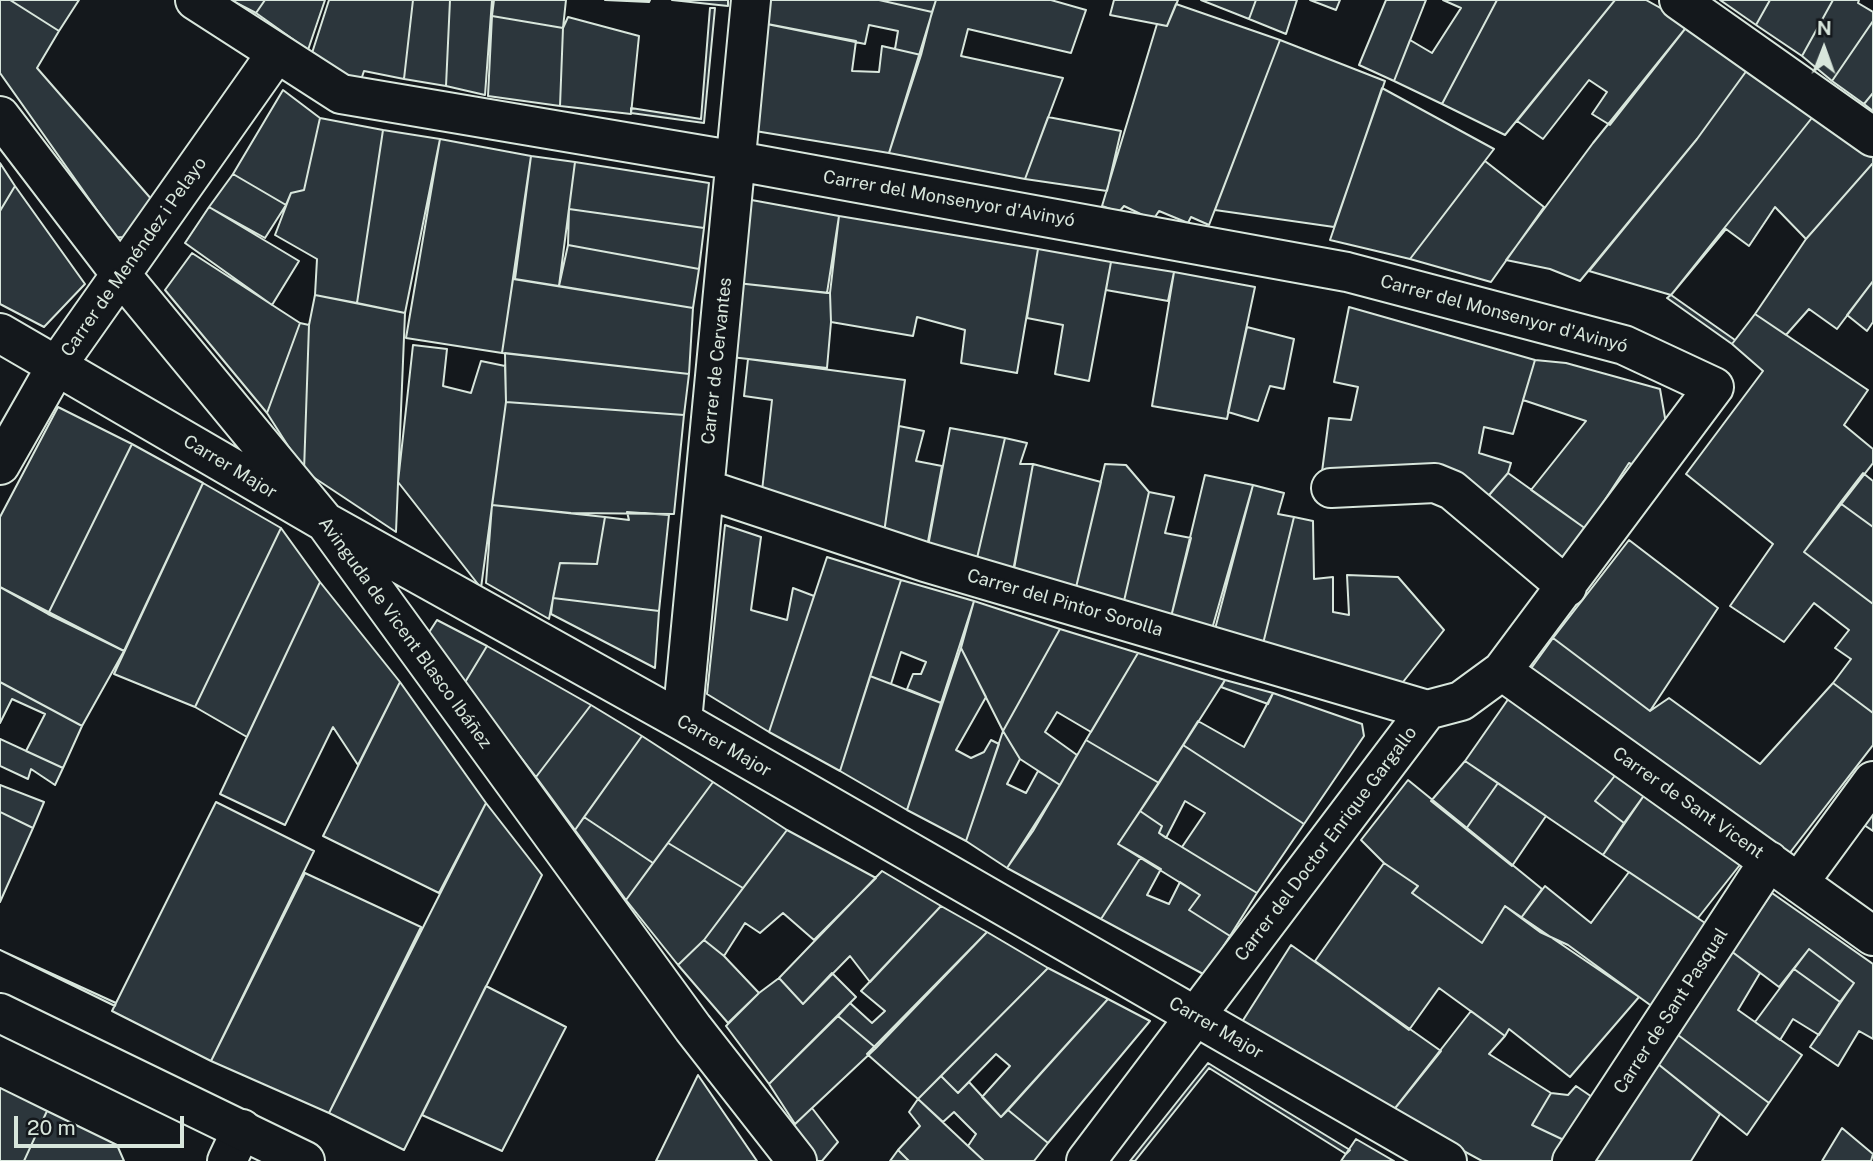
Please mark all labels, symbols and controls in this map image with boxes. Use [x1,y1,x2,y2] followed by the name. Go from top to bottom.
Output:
[1789,14,1859,84] north arrow
[1817,17,1832,39] text: N
[57,153,211,361] street label: Carrer de Menéndez i Pelayo
[821,166,1077,232] street label: Carrer del Monsenyor d'Avinyó
[1378,271,1630,357] street label: Carrer del Monsenyor d'Avinyó
[697,276,737,446] street label: Carrer de Cervantes
[179,431,281,503] street label: Carrer Major
[314,513,496,753] street label: Avinguda de Vicent Blasco Ibáñez
[965,565,1165,641] street label: Carrer del Pintor Sorolla
[673,710,775,782] street label: Carrer Major
[1231,722,1421,966] street label: Carrer del Doctor Enrique Gargallo
[1608,743,1768,863] street label: Carrer de Sant Vicent
[1609,924,1733,1098] street label: Carrer de Sant Pasqual
[1165,992,1267,1064] street label: Carrer Major
[18,1102,187,1146] scale bar
[27,1115,76,1140] text: 20 m

